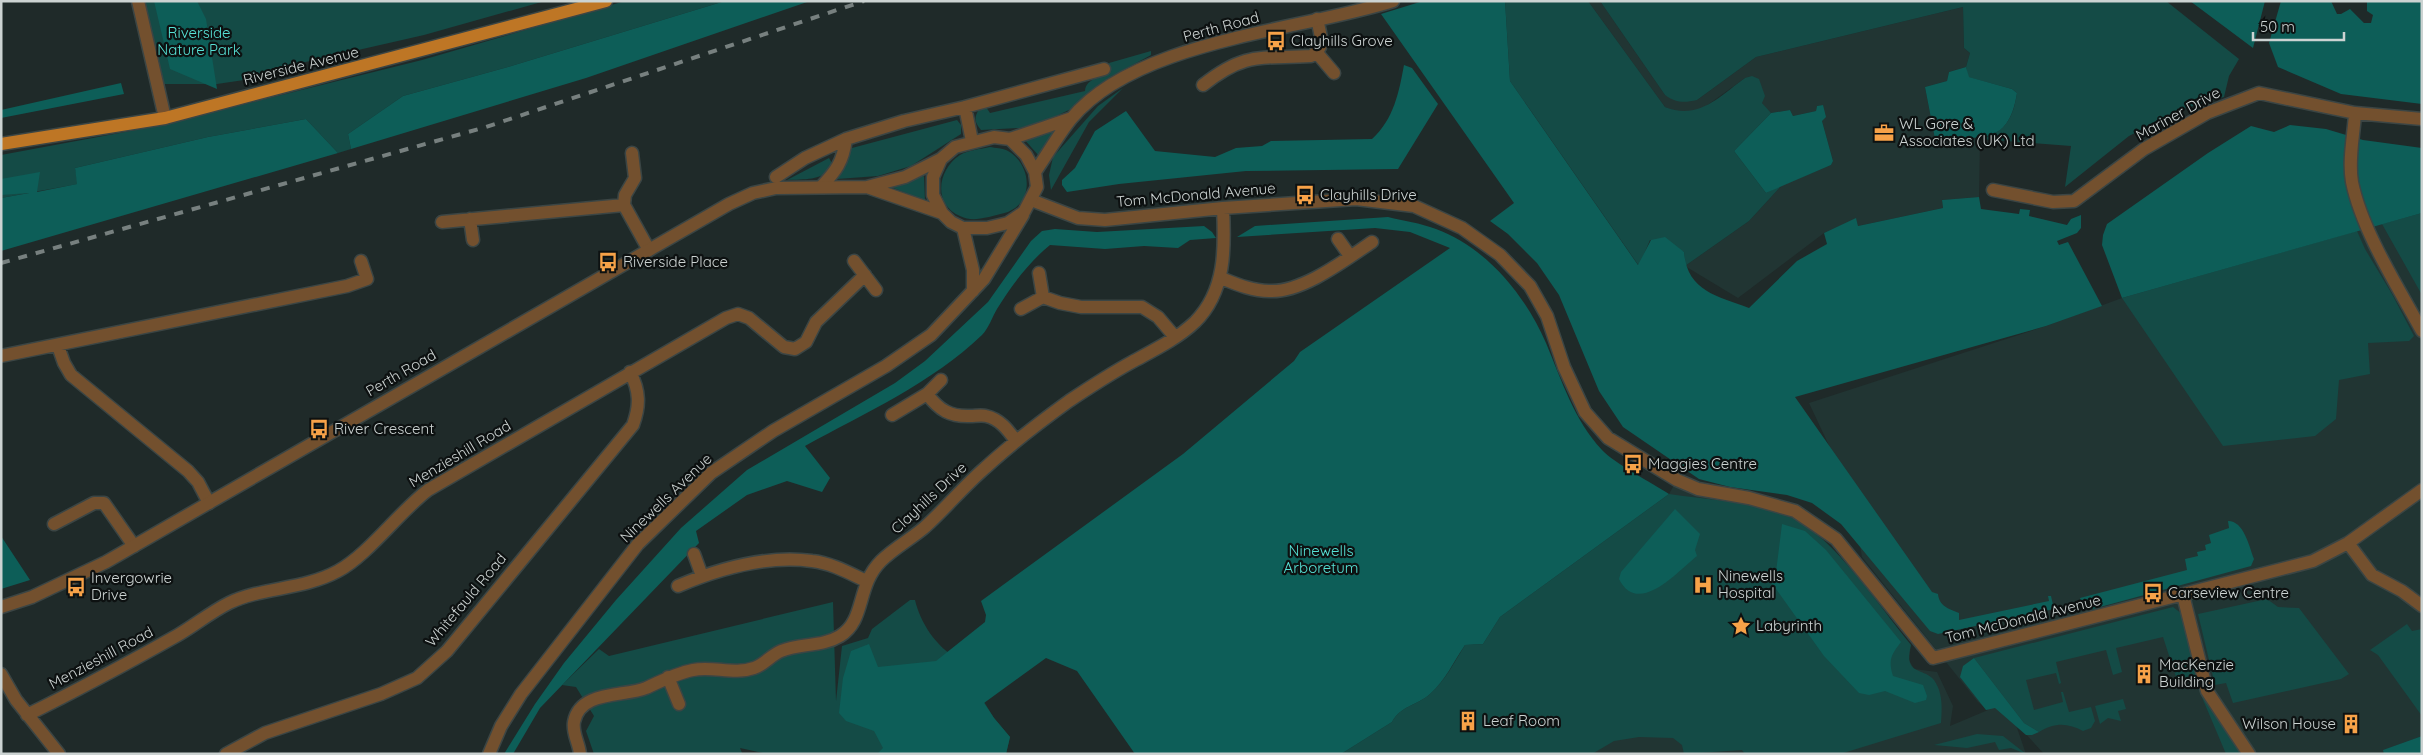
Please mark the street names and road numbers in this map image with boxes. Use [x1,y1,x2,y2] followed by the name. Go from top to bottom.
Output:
[1181,7,1261,46] street label: Perth Road
[241,42,361,89] street label: Riverside Avenue
[2132,83,2223,145] street label: Mariner Drive
[1116,178,1276,211] street label: Tom McDonald Avenue
[362,345,439,400] street label: Perth Road
[405,416,514,491] street label: Menzieshill Road
[616,449,716,546] street label: Ninewells Avenue
[887,458,971,538] street label: Clayhills Drive
[421,549,510,650] street label: Whitefauld Road
[1943,590,2103,647] street label: Tom McDonald Avenue
[45,622,156,693] street label: Menzieshill Road

